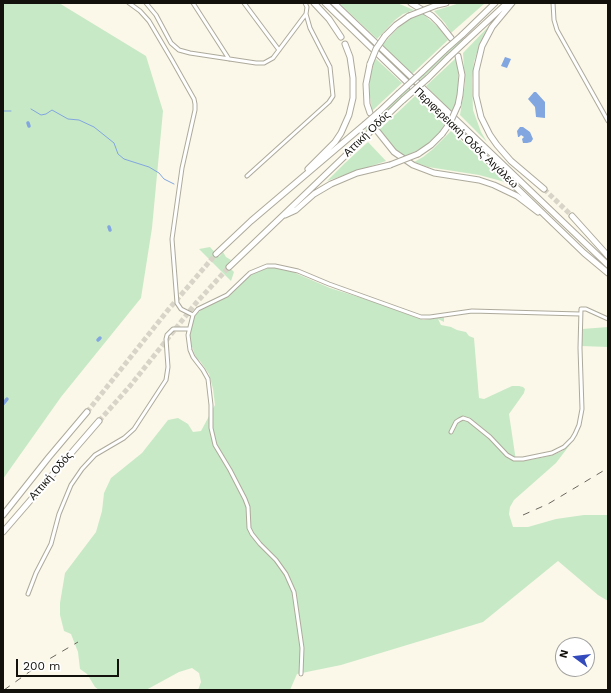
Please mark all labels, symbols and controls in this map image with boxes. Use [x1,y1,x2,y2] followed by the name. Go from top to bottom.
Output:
[411,85,521,191] street label: Περιφερειακή Οδός Αιγάλεω
[341,108,393,160] street label: Αττική Οδός
[26,449,76,503] street label: Αττική Οδός
[555,637,595,677] north arrow
[557,648,571,660] text: N
[18,651,121,677] scale bar
[23,659,60,673] text: 200 m

